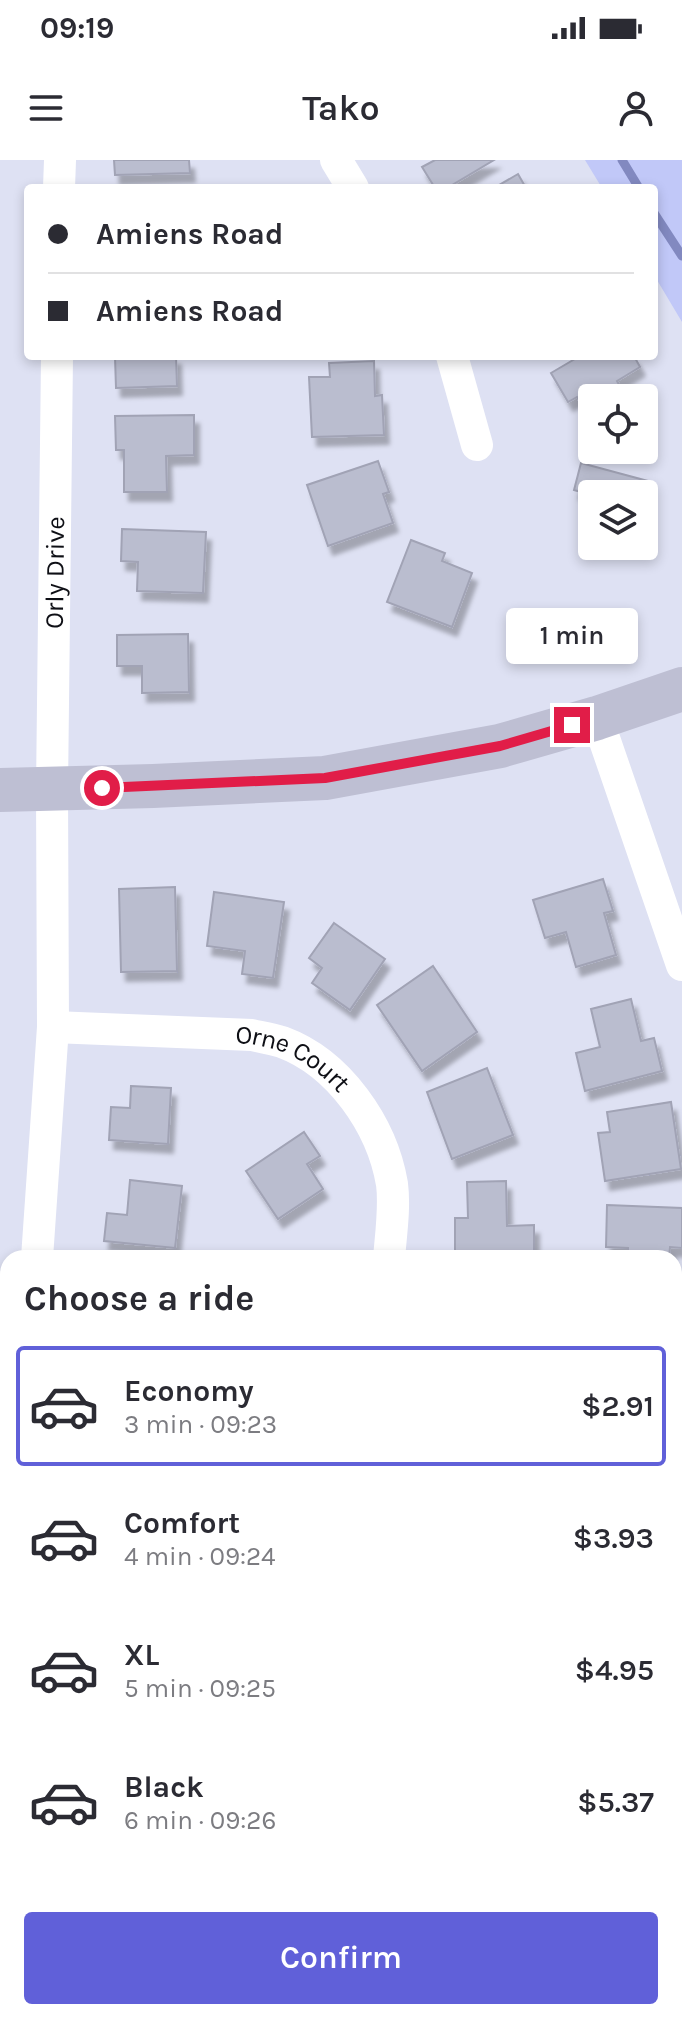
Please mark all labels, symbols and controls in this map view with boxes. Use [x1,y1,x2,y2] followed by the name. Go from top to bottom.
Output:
[40,10,114,46] text: 09:19
[24,86,68,130] icon: menu
[614,86,658,130] icon: person
[302,87,380,129] text: Tako
[96,216,283,252] text: Amiens Road
[96,293,283,329] text: Amiens Road
[578,384,658,560] map controls
[578,384,658,464] button: locate
[578,480,658,560] button: layers
[38,516,71,629] street label: Orly Drive
[506,609,638,665] callout: 1 min
[540,620,604,651] text: 1 min
[554,707,590,743] route end
[84,770,120,806] route start
[235,1019,357,1098] street label: Orne Court
[24,1277,254,1319] text: Choose a ride
[28,1370,100,1442] icon: car
[124,1373,254,1409] text: Economy
[581,1388,654,1424] text: $2.91
[124,1409,277,1440] text: 3 min · 09:23
[28,1502,100,1574] icon: car
[124,1505,240,1541] text: Comfort
[573,1520,654,1556] text: $3.93
[124,1541,276,1572] text: 4 min · 09:24
[28,1634,100,1706] icon: car
[124,1637,159,1673] text: XL
[575,1652,654,1688] text: $4.95
[124,1673,276,1704] text: 5 min · 09:25
[28,1766,100,1838] icon: car
[124,1769,204,1805] text: Black
[577,1784,654,1820] text: $5.37
[124,1805,276,1836] text: 6 min · 09:26
[24,1912,658,2004] button: Confirm

